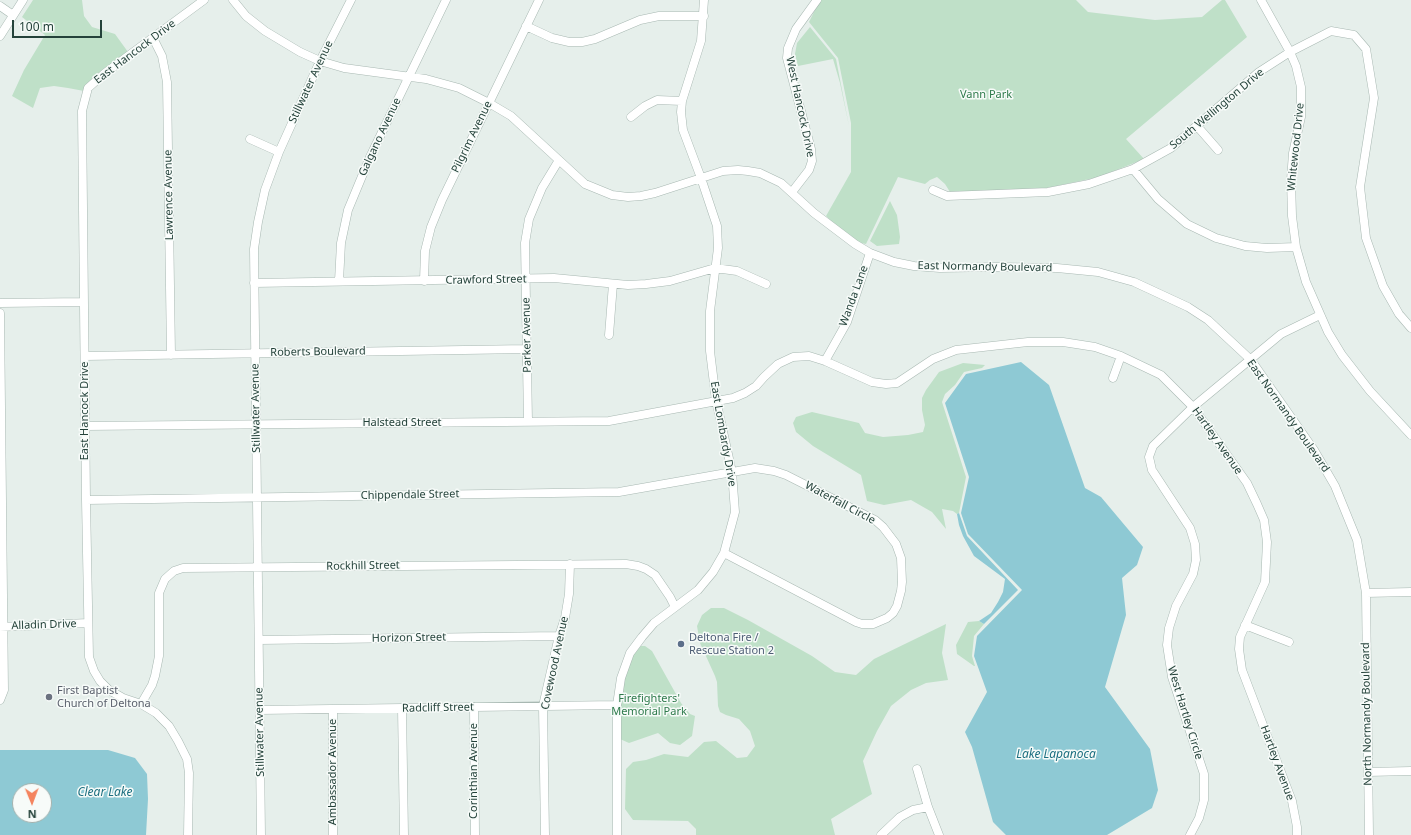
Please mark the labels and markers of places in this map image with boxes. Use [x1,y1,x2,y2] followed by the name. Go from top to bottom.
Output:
[689,631,774,657] place label: Deltona Fire / Rescue Station 2
[676,639,686,649] marker: Deltona Fire / Rescue Station 2
[57,684,151,710] place label: First Baptist Church of Deltona
[44,692,54,702] marker: First Baptist Church of Deltona

